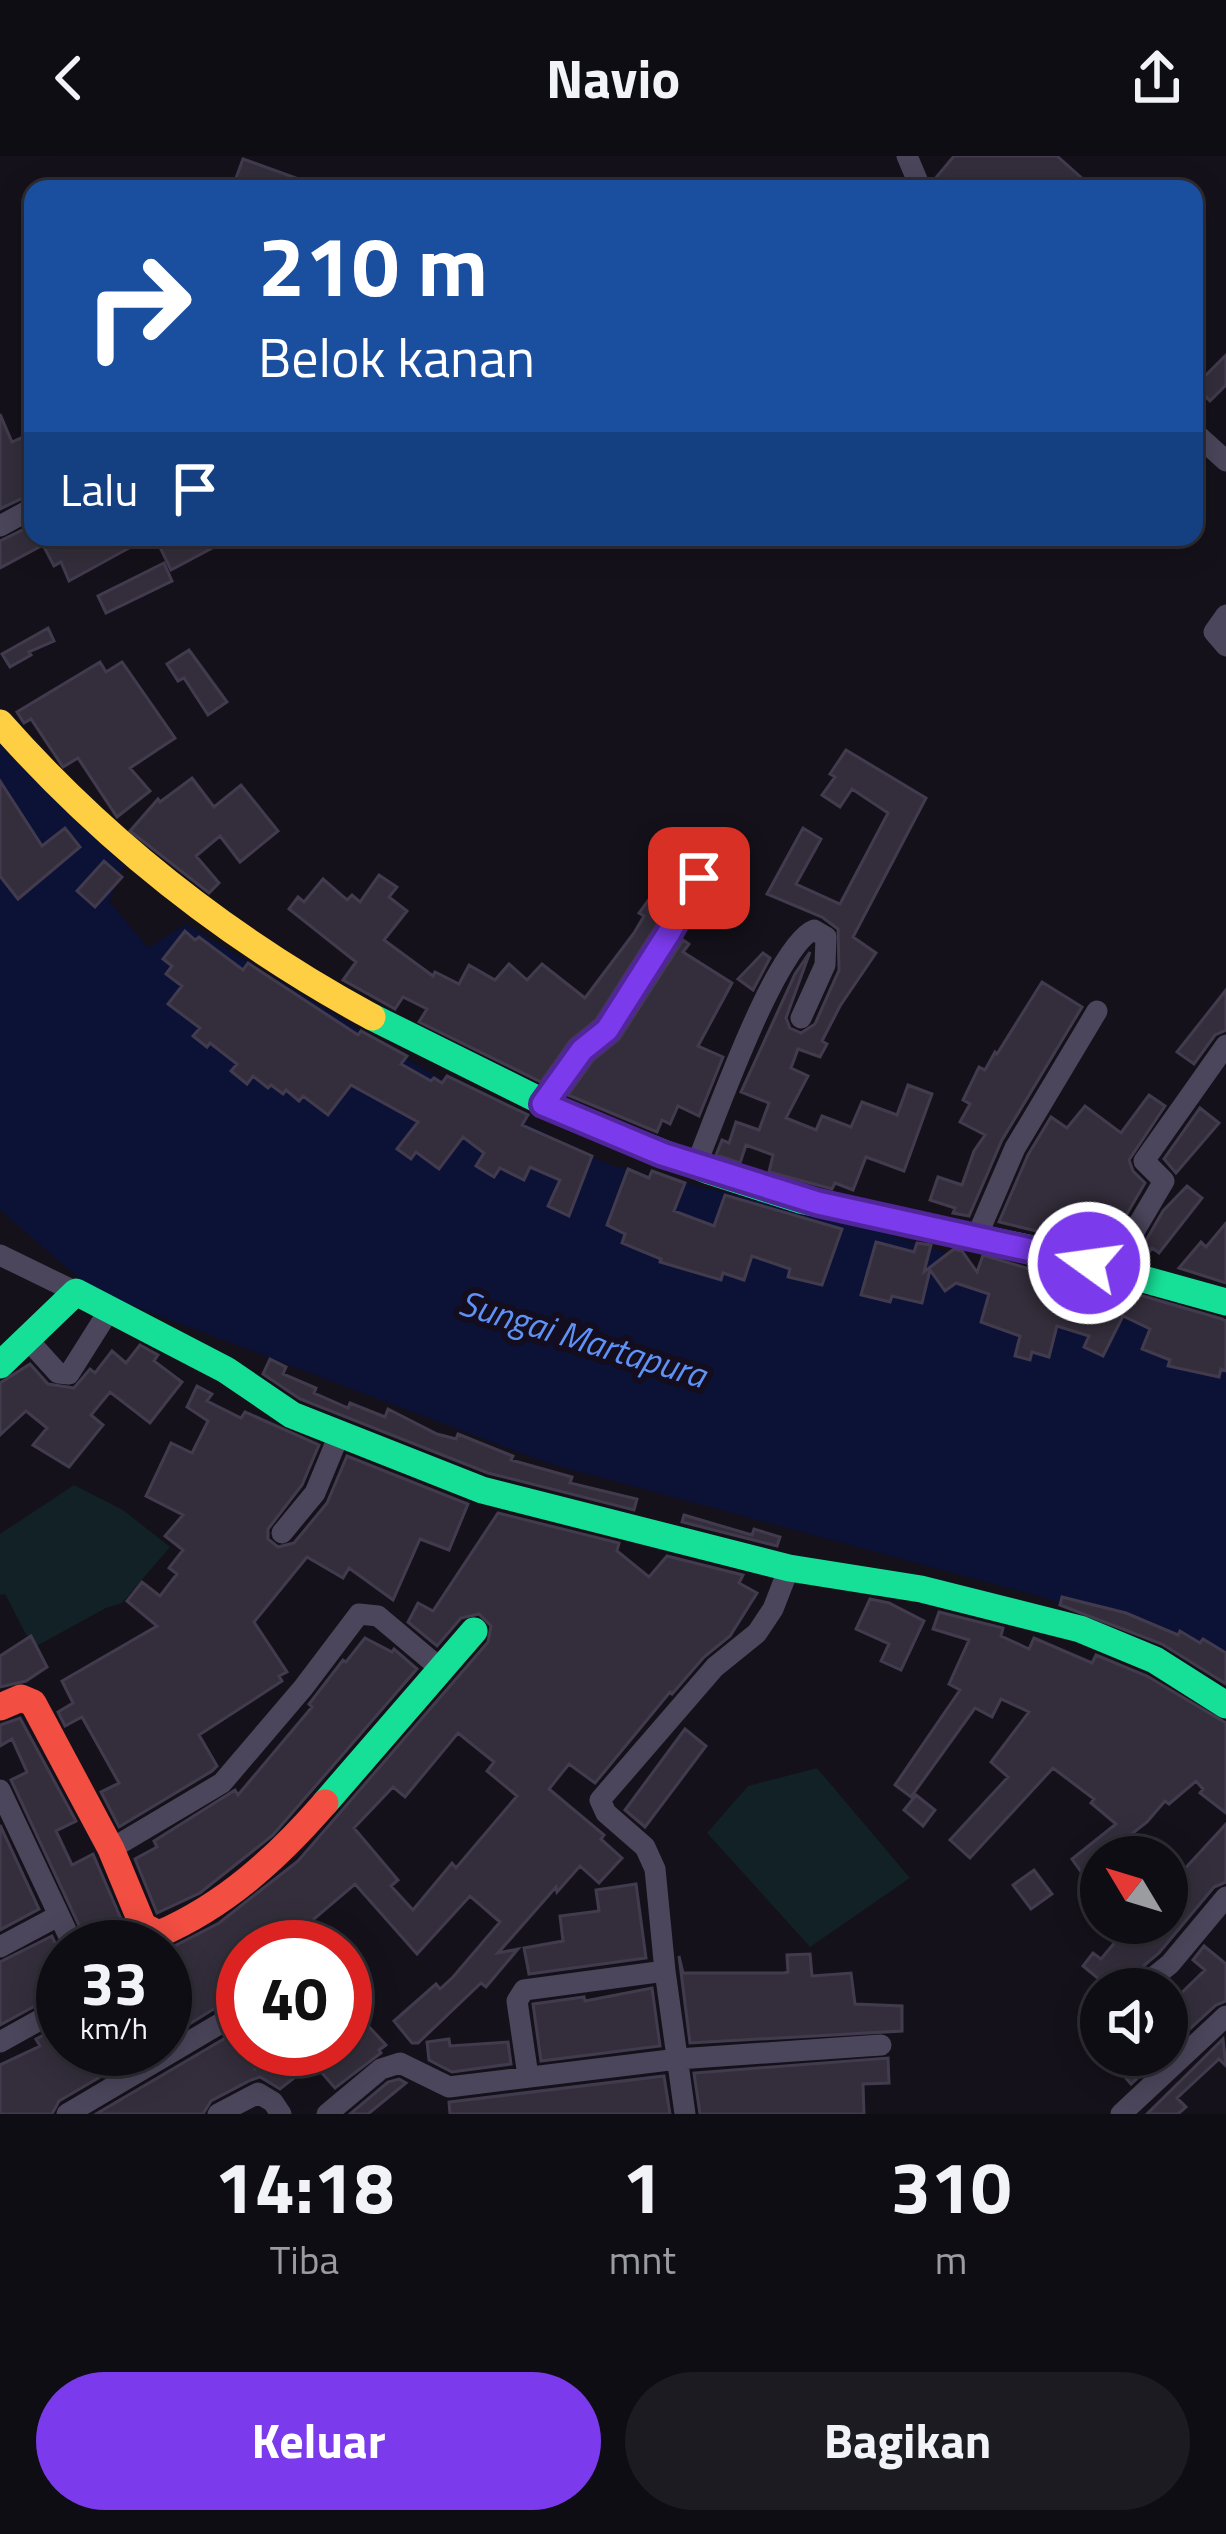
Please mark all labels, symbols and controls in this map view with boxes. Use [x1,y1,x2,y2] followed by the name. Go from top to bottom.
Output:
[546,37,680,119] text: Navio
[36,45,102,111] icon: back
[1124,45,1190,111] icon: share
[258,201,488,329] text: 210 m
[60,228,216,384] icon: right
[258,316,535,398] text: Belok kanan
[60,455,138,523] text: Lalu
[162,456,228,522] icon: arrive
[648,827,750,929] pin
[666,845,732,911] icon: arrive
[1026,1200,1152,1326] position arrow
[453,1274,715,1402] water label: Sungai Martapura
[1080,1836,1188,1944] north arrow
[1080,1836,1188,2076] map controls
[216,1920,372,2076] speed limit sign: 40
[80,1937,148,2028] text: 33
[1080,1968,1188,2076] button: sound
[80,2005,148,2051] text: km/h
[215,2131,394,2241] text: 14:18
[622,2131,663,2241] text: 1
[890,2131,1011,2241] text: 310
[270,2230,339,2289] text: Tiba
[609,2230,676,2289] text: mnt
[935,2230,967,2289] text: m
[36,2372,601,2510] button: Keluar
[625,2372,1190,2510] button: Bagikan

